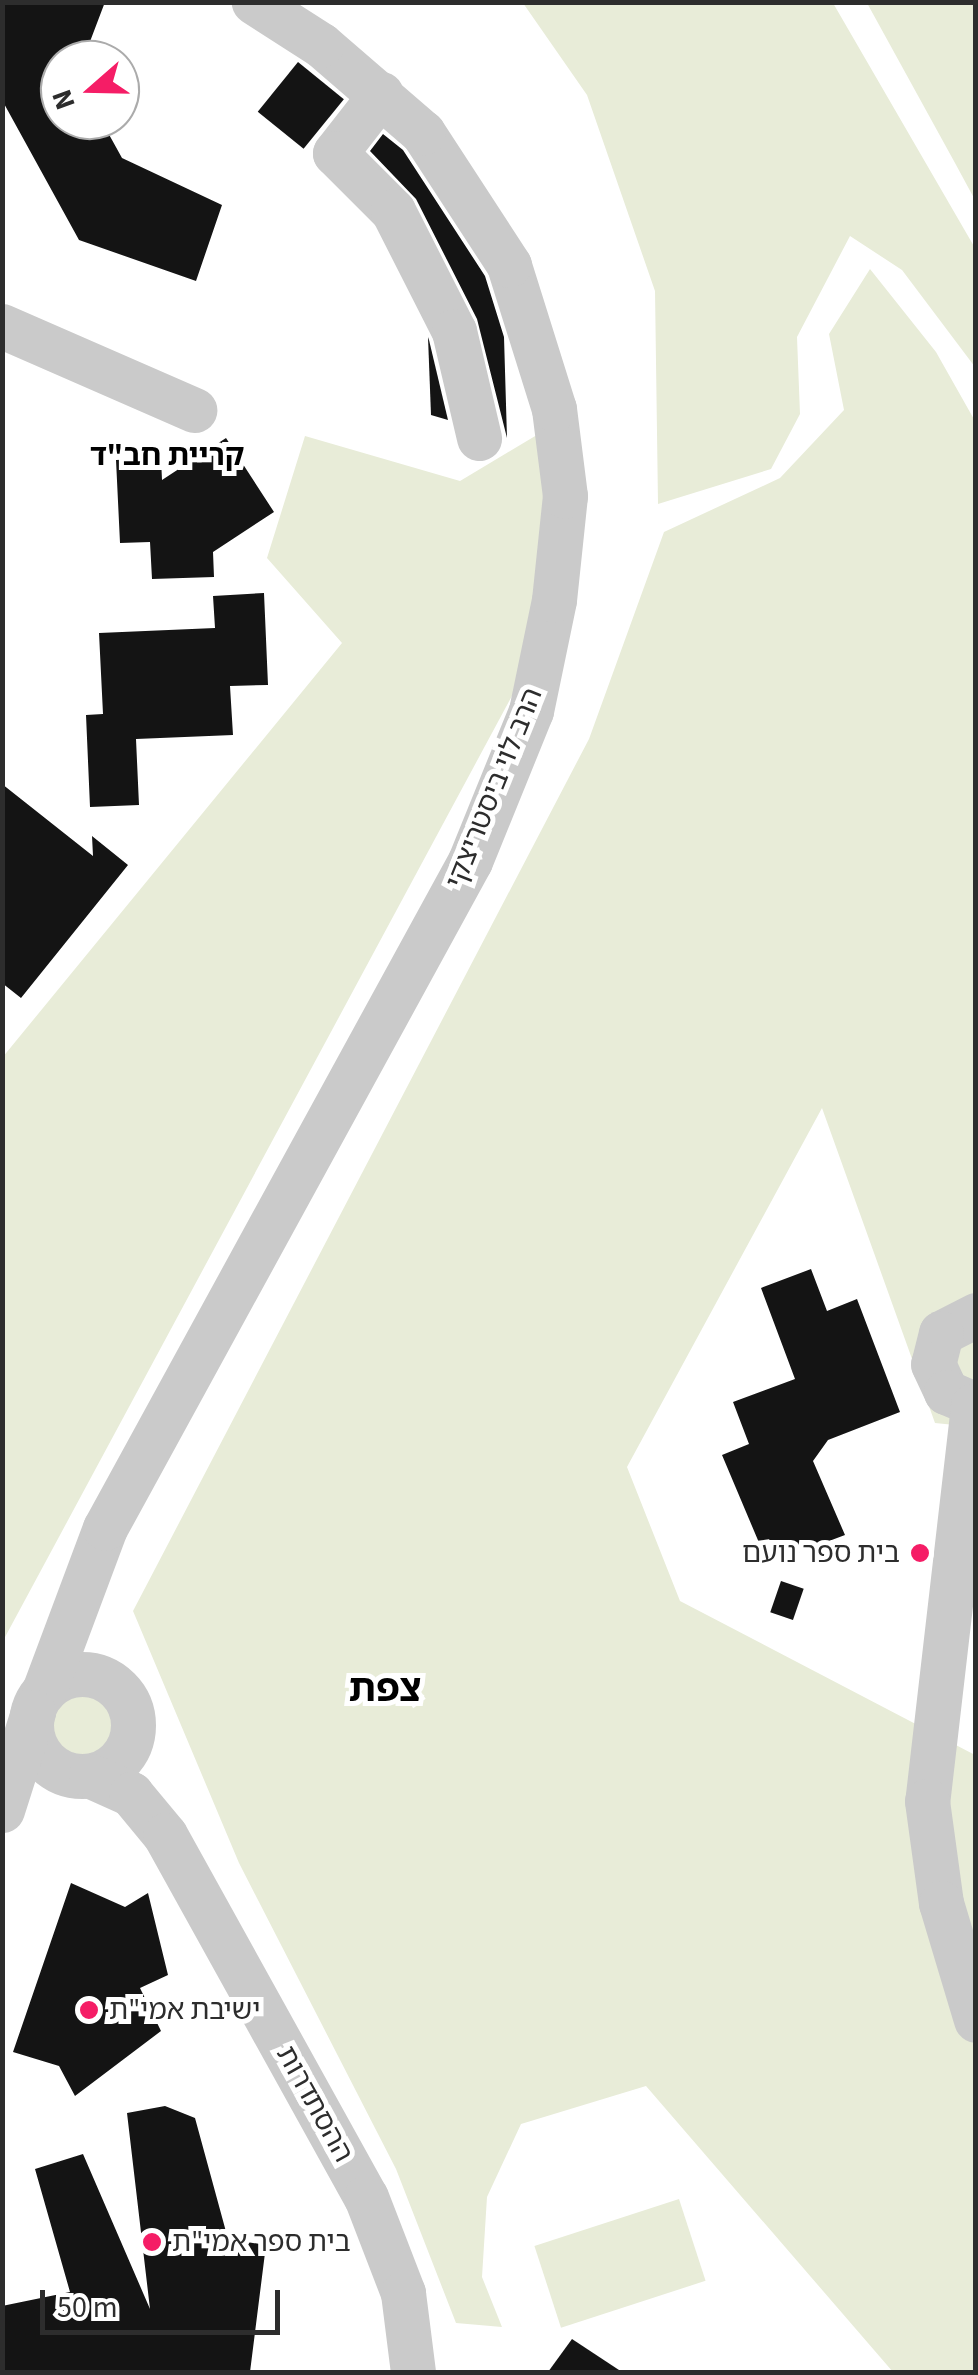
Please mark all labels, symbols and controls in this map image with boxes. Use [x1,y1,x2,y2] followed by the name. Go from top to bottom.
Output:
[40,40,140,140] north arrow
[42,84,86,115] text: N
[90,438,244,474] district label: קריית חב"ד
[438,683,550,893] street label: הרב לוי ביסטריצקי
[742,1536,900,1570] place label: בית ספר נועם
[909,1542,931,1564] marker: בית ספר נועם
[349,1667,421,1713] district label: צפת
[109,1993,260,2027] place label: ישיבת אמי"ת
[78,1999,100,2021] marker: ישיבת אמי"ת
[269,2040,361,2168] street label: ההסתדרות
[172,2225,351,2259] place label: בית ספר אמי"ת
[141,2231,163,2253] marker: בית ספר אמי"ת
[45,2270,285,2332] scale bar
[57,2286,118,2329] text: 50 m

